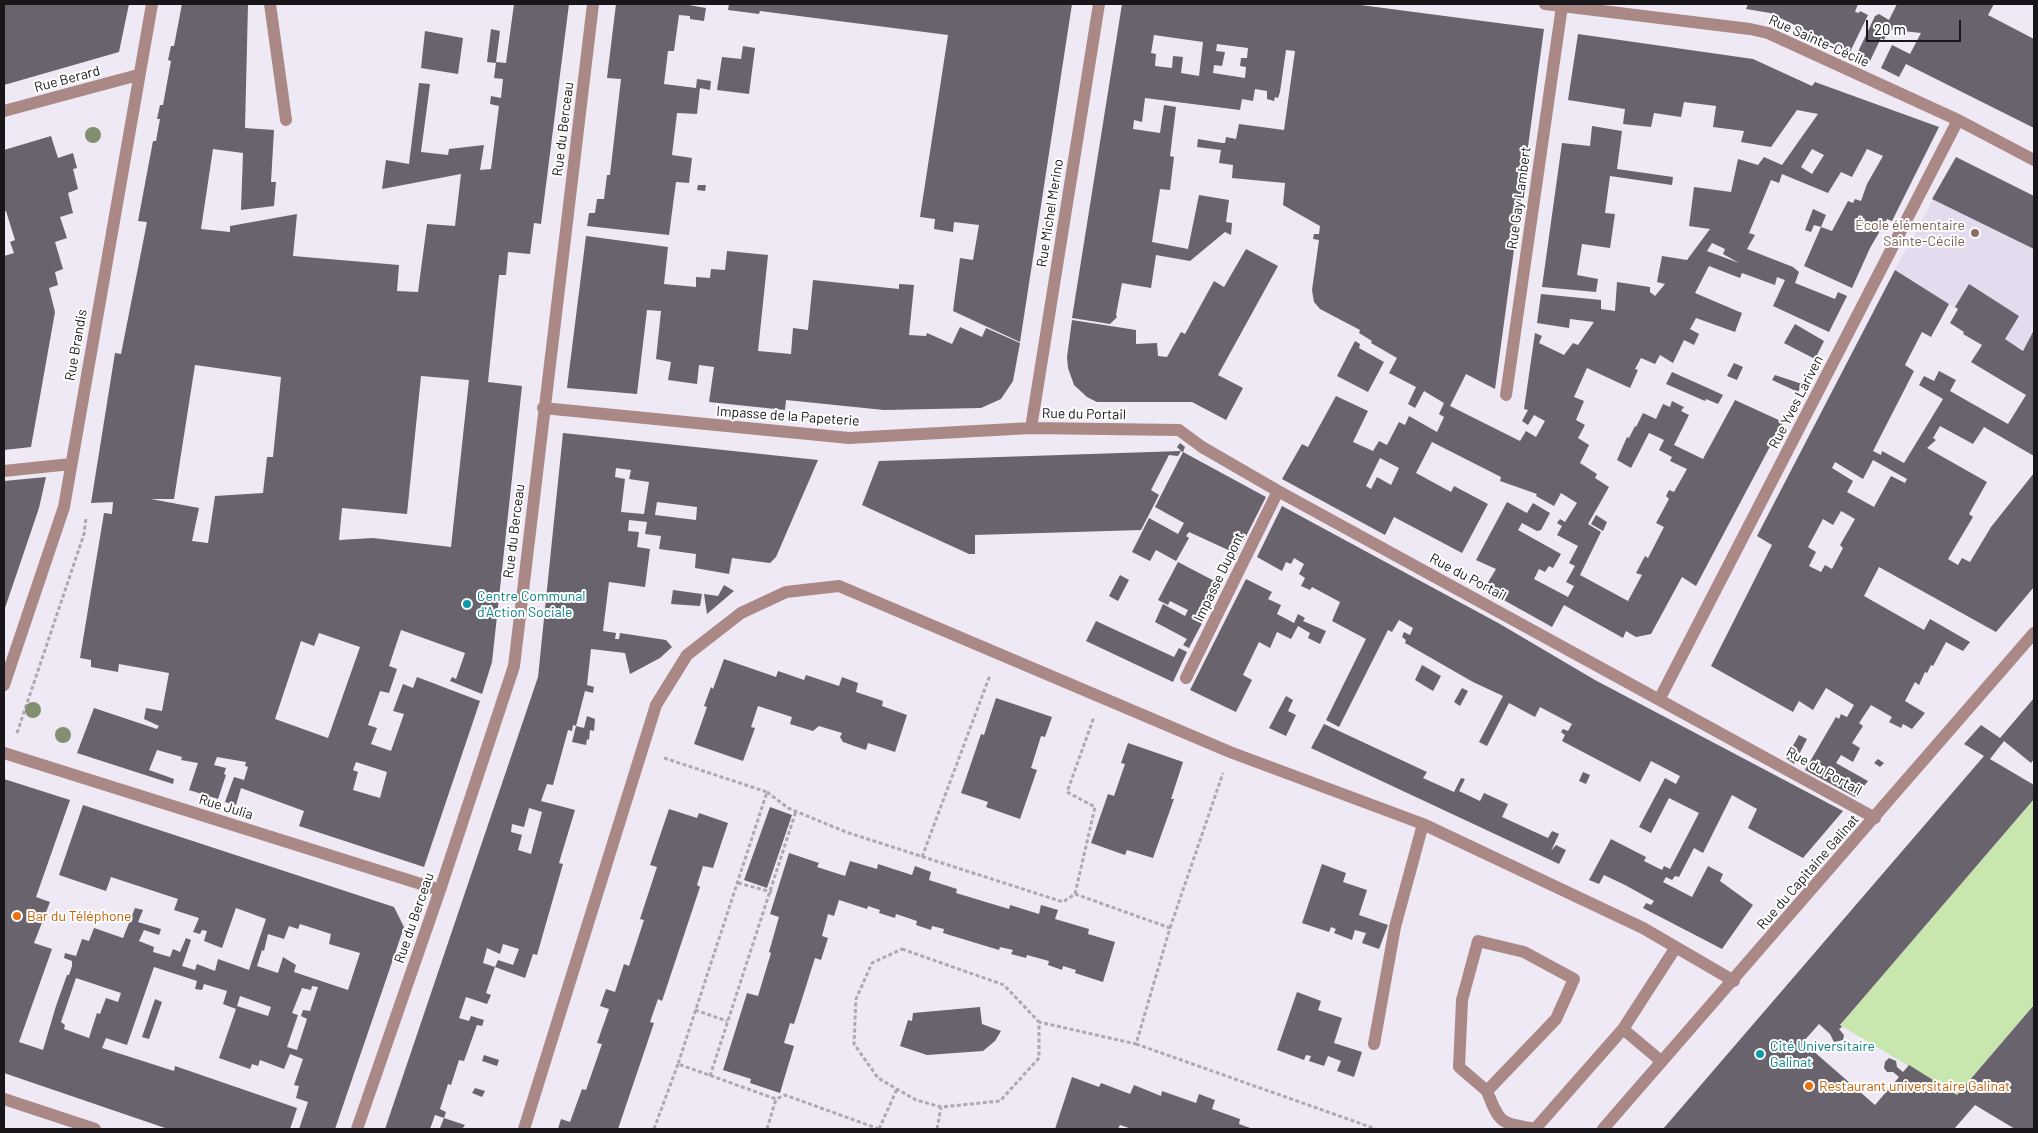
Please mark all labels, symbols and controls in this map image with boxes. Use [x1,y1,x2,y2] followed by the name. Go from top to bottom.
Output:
[1868,10,1963,42] scale bar
[1766,11,1872,71] street label: Rue Sainte-Cécile
[1874,20,1906,38] text: 20 m
[32,62,102,96] street label: Rue Berard
[549,81,577,177] street label: Rue du Berceau
[1503,146,1535,250] street label: Rue Gay Lambert
[1033,158,1067,268] street label: Rue Michel Merino
[1855,217,1965,250] place label: École élémentaire Sainte-Cécile
[1969,227,1981,239] marker: École élémentaire Sainte-Cécile
[61,308,91,382] street label: Rue Brandis
[1765,353,1827,451] street label: Rue Yves Lariven
[716,403,860,429] street label: Impasse de la Papeterie
[1042,405,1126,423] street label: Rue du Portail
[500,483,528,579] street label: Rue du Berceau
[1190,530,1248,624] street label: Impasse Dupont
[1427,550,1509,604] street label: Rue du Portail
[477,588,586,620] place label: Centre Communal d'Action Sociale
[461,598,473,610] marker: Centre Communal d'Action Sociale
[1783,743,1865,799] street label: Rue du Portail
[197,791,255,823] street label: Rue Julia
[1753,811,1863,933] street label: Rue du Capitaine Galinat
[391,870,437,966] street label: Rue du Berceau
[27,908,132,924] place label: Bar du Téléphone
[11,910,23,922] marker: Bar du Téléphone
[1770,1038,1875,1070] place label: Cité Universitaire Galinat
[1754,1048,1766,1060] marker: Cité Universitaire Galinat
[1819,1078,2010,1094] place label: Restaurant universitaire Galinat
[1803,1080,1815,1092] marker: Restaurant universitaire Galinat

